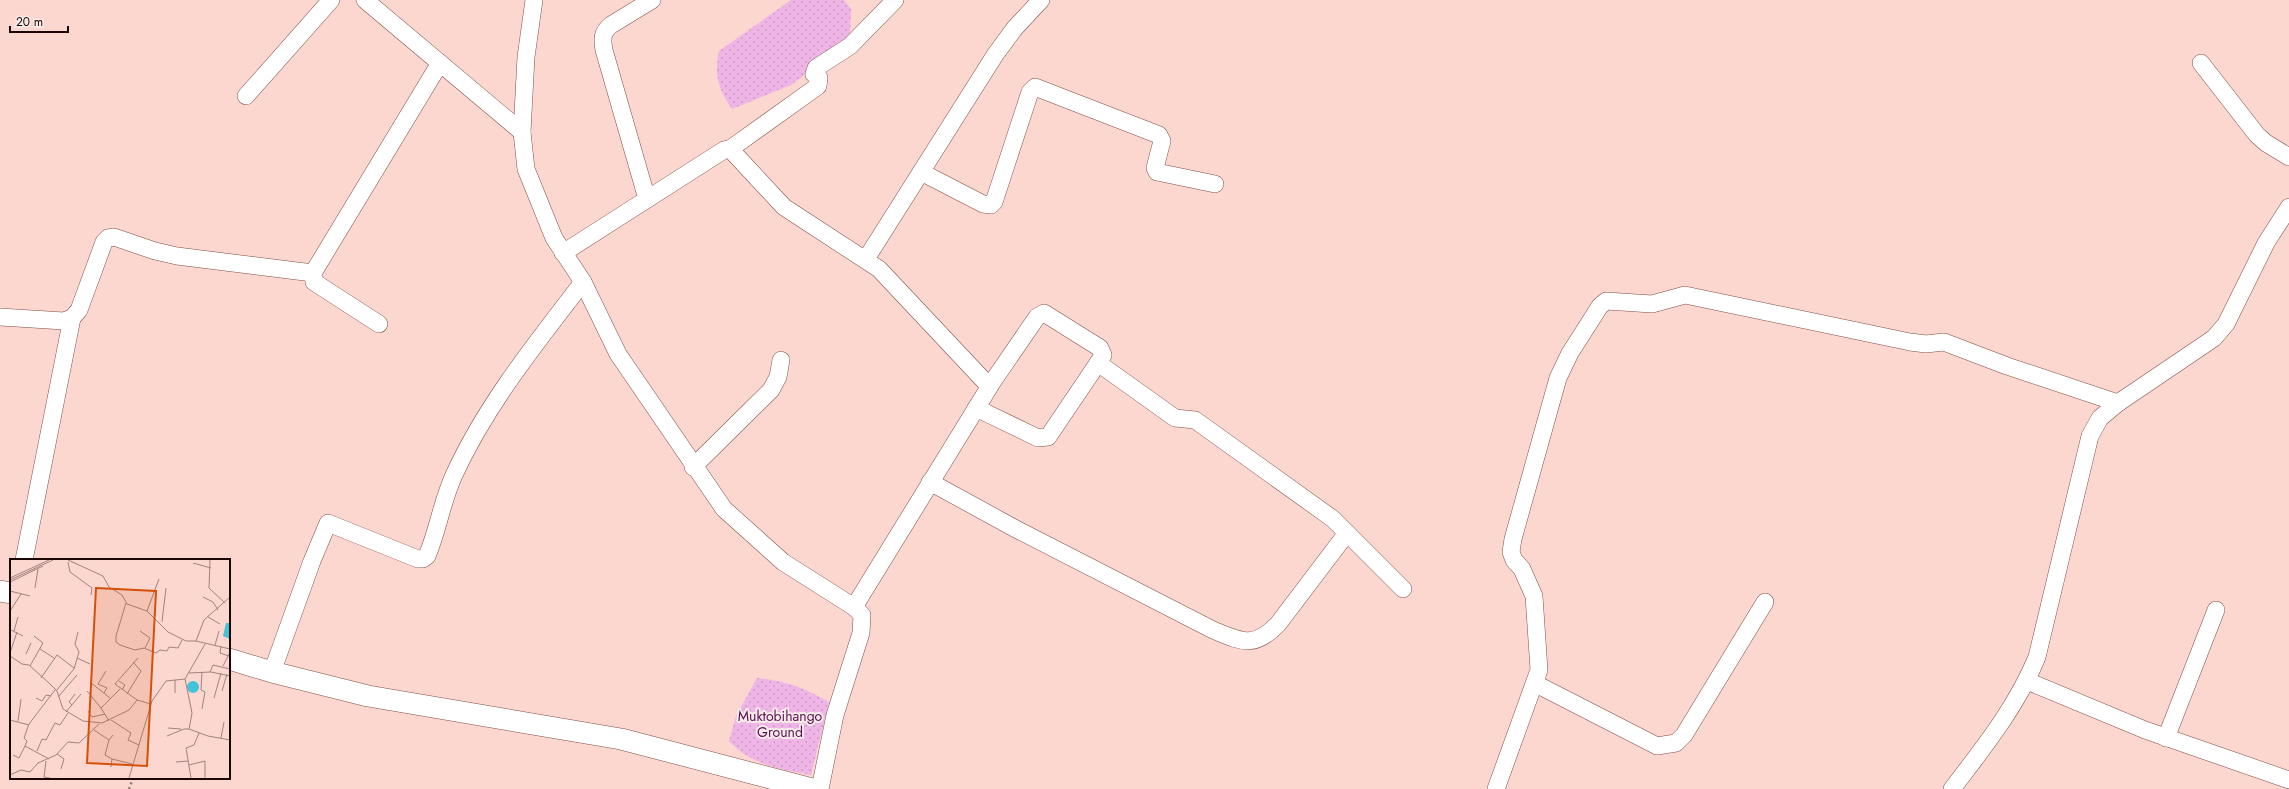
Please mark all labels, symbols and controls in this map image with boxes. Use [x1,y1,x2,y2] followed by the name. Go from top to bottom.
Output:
[10,8,68,34] scale bar
[16,13,43,31] text: 20 m
[10,559,230,779] inset map
[738,706,823,742] park label: Muktobihango Ground

